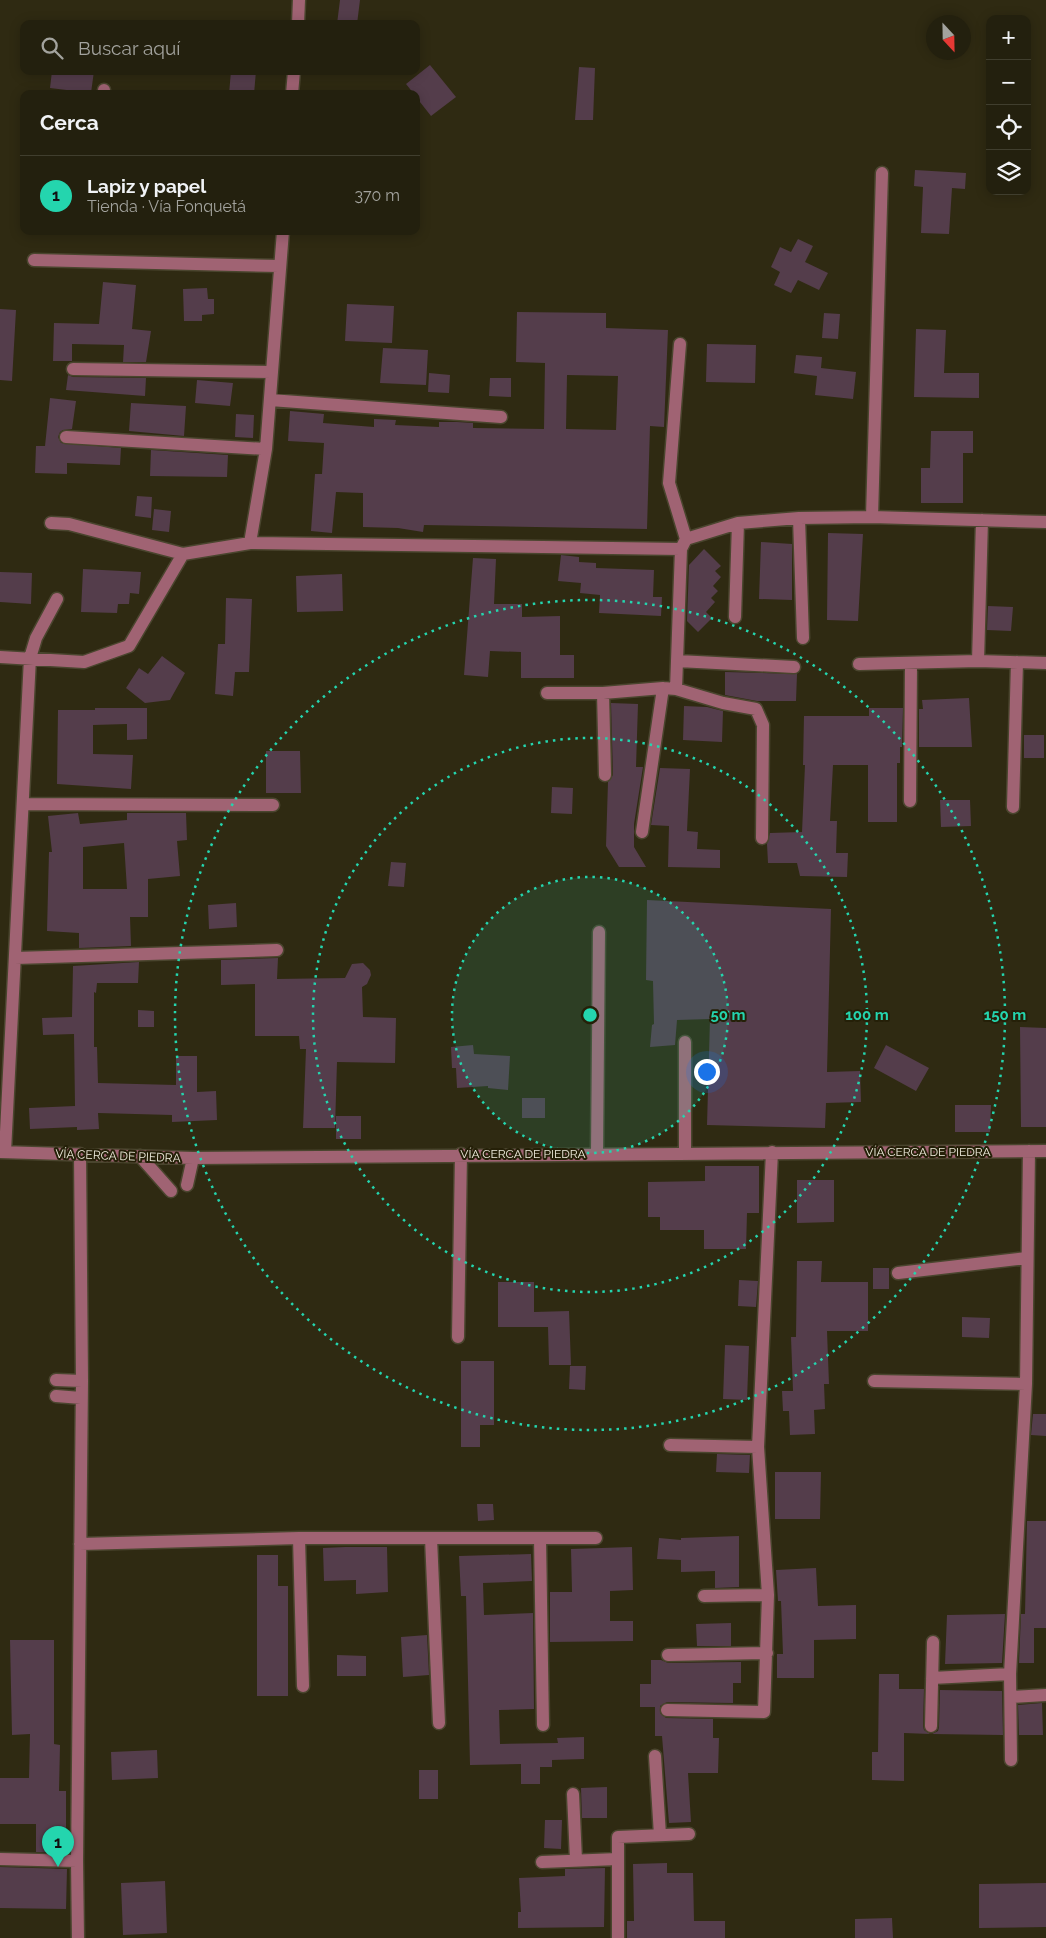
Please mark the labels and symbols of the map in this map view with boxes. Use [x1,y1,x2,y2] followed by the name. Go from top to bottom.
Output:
[926,15,971,60] north arrow
[581,1006,599,1024] centre of rings
[710,1006,746,1024] text: 50 m
[845,1006,889,1024] text: 100 m
[984,1006,1026,1024] text: 150 m
[694,1059,720,1085] your location
[865,1145,991,1159] street label: VÍA CERCA DE PIEDRA
[55,1147,181,1165] street label: VÍA CERCA DE PIEDRA
[460,1147,586,1161] street label: VÍA CERCA DE PIEDRA
[42,1826,74,1867] pin: 1

